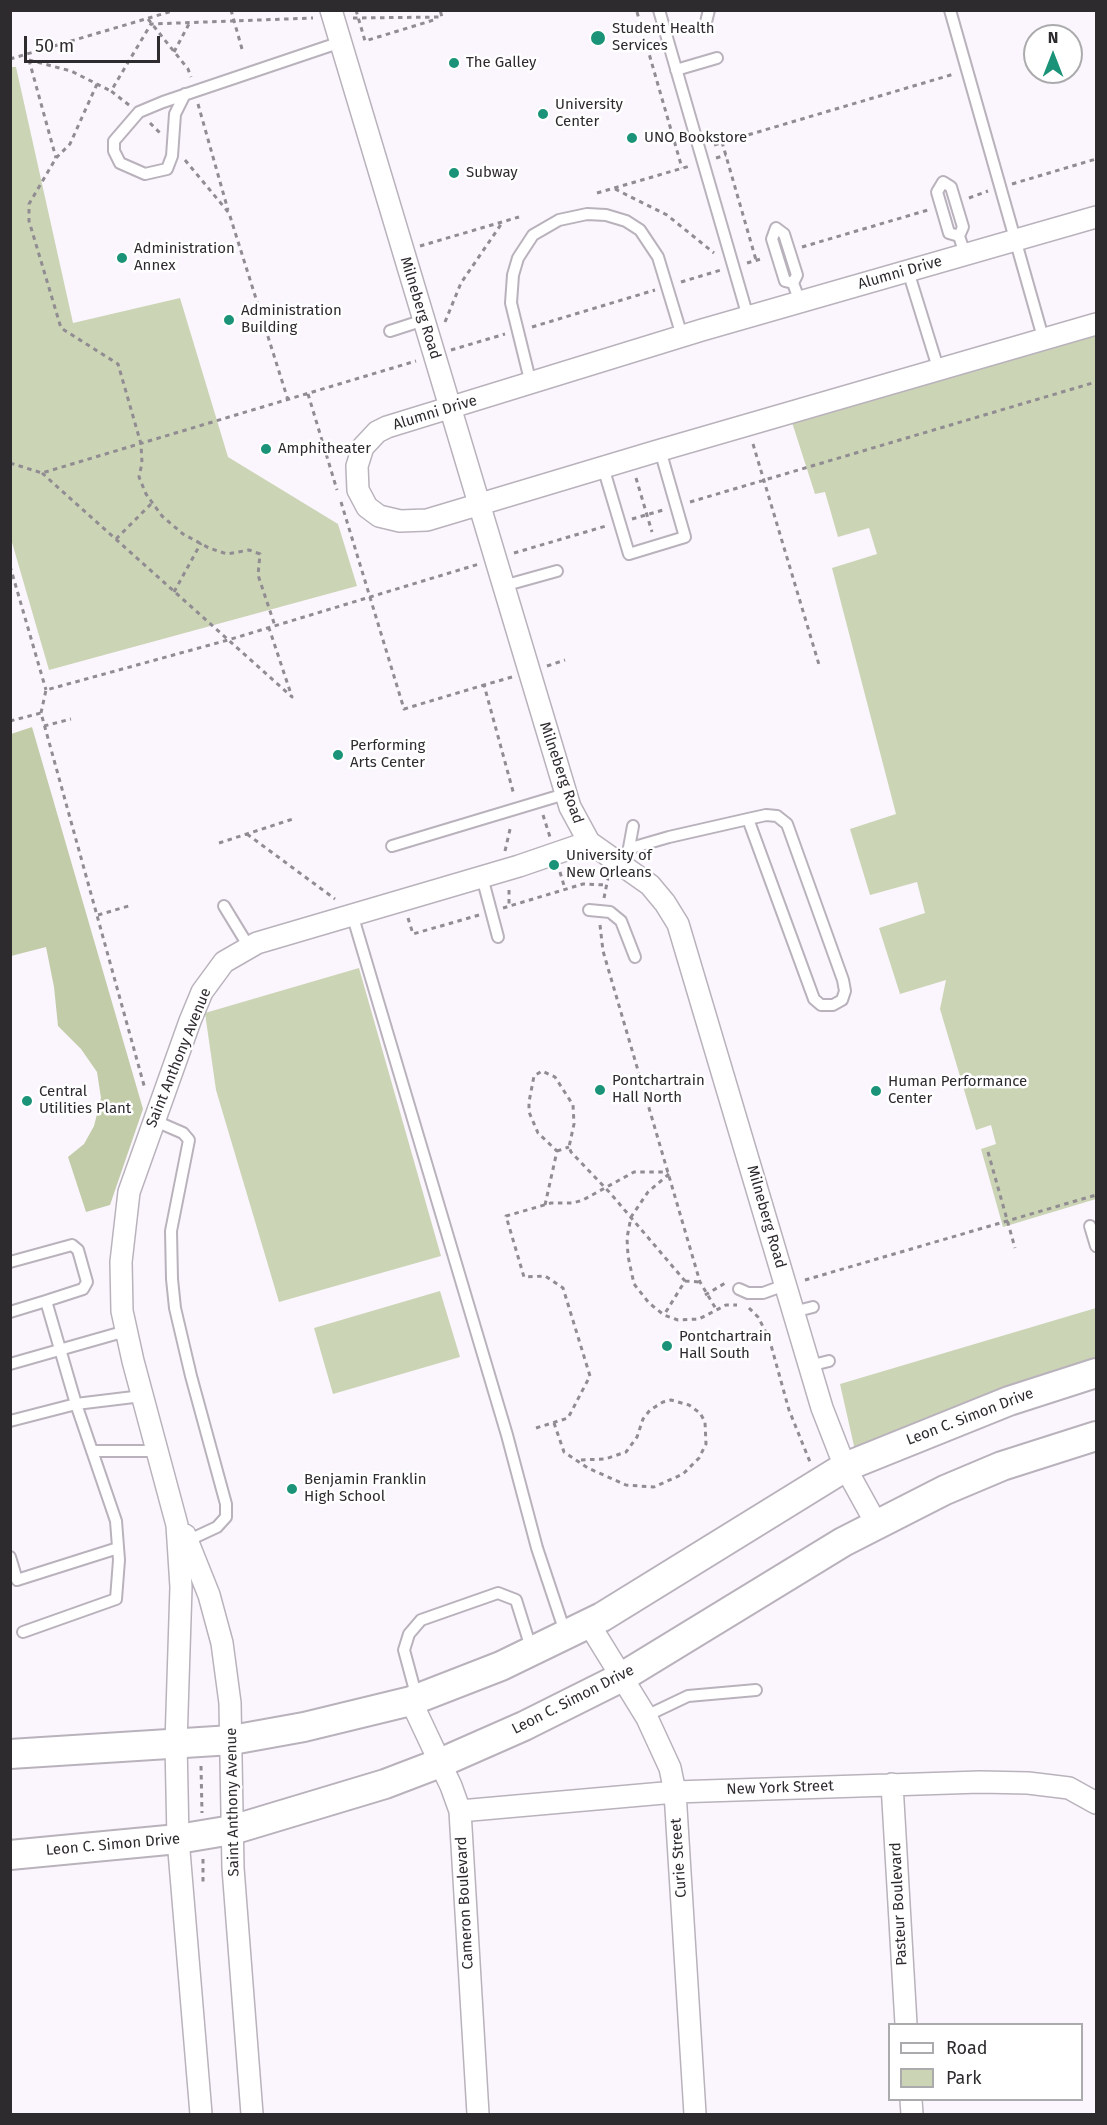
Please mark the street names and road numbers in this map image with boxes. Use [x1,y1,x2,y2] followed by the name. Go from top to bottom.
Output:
[856,252,944,294] street label: Alumni Drive
[396,255,444,361] street label: Milneberg Road
[391,392,479,434] street label: Alumni Drive
[535,720,587,826] street label: Milneberg Road
[143,986,215,1130] street label: Saint Anthony Avenue
[743,1163,789,1271] street label: Milneberg Road
[904,1384,1036,1450] street label: Leon C. Simon Drive
[509,1661,637,1739] street label: Leon C. Simon Drive
[223,1727,243,1877] street label: Saint Anthony Avenue
[726,1777,834,1799] street label: New York Street
[667,1818,691,1898] street label: Curie Street
[45,1830,181,1860] street label: Leon C. Simon Drive
[453,1836,477,1970] street label: Cameron Boulevard
[887,1842,911,1966] street label: Pasteur Boulevard

